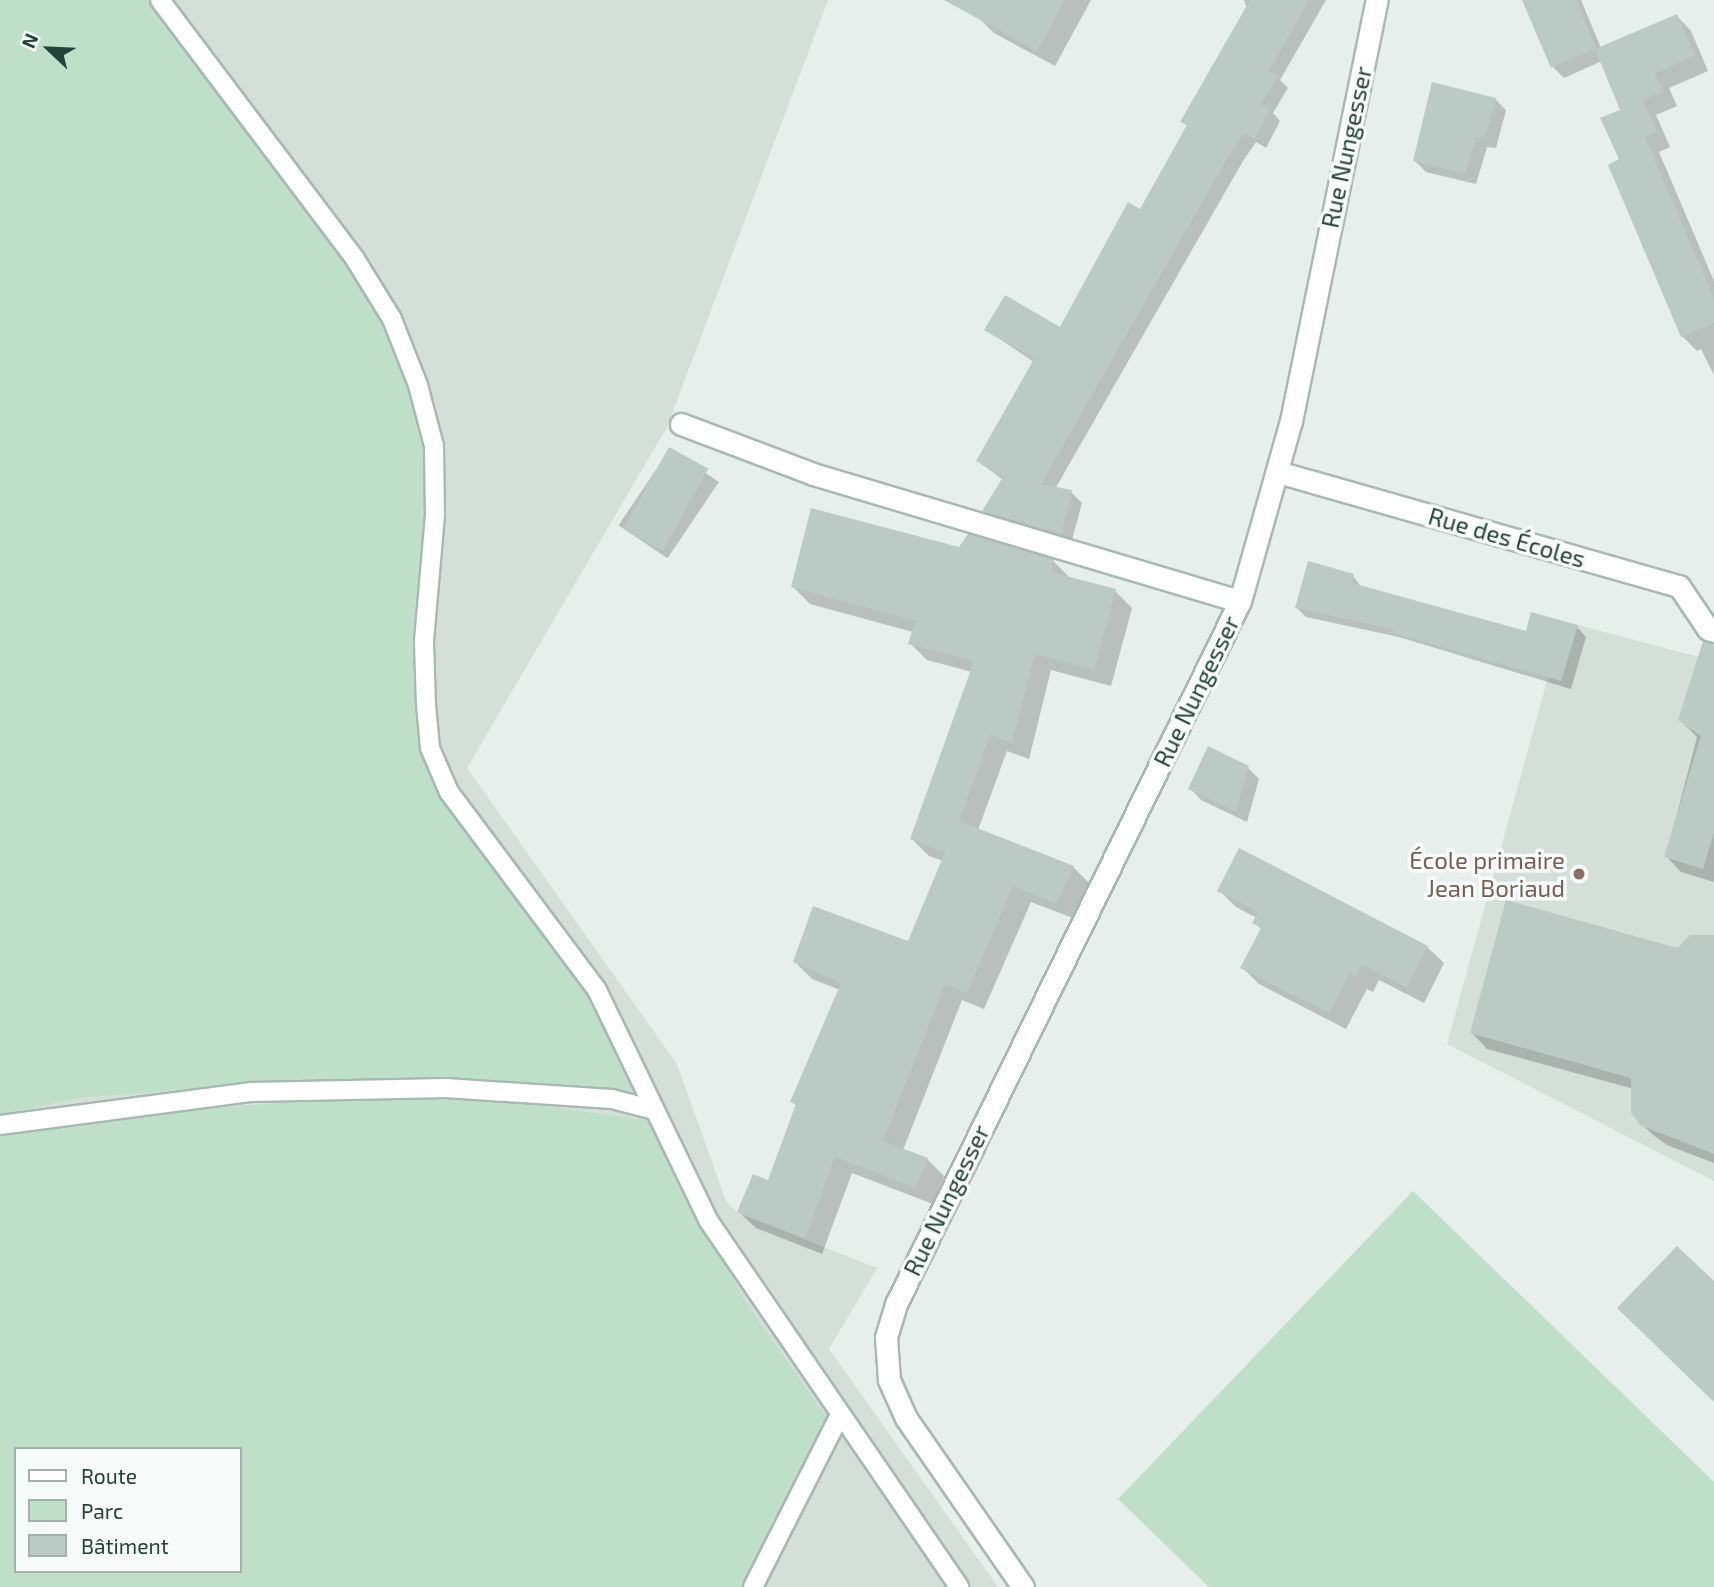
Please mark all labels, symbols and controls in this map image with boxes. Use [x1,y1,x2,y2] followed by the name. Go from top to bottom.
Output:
[14,14,84,84] north arrow
[16,30,42,51] text: N
[1315,64,1377,230] street label: Rue Nungesser
[1425,501,1589,573] street label: Rue des Écoles
[1147,611,1245,771] street label: Rue Nungesser
[1409,846,1565,902] place label: École primaire Jean Boriaud
[1571,866,1587,882] marker: École primaire Jean Boriaud
[897,1120,995,1280] street label: Rue Nungesser
[14,1447,242,1573] legend
[81,1463,137,1488] text: Route
[81,1498,123,1523] text: Parc
[81,1533,169,1558] text: Bâtiment

